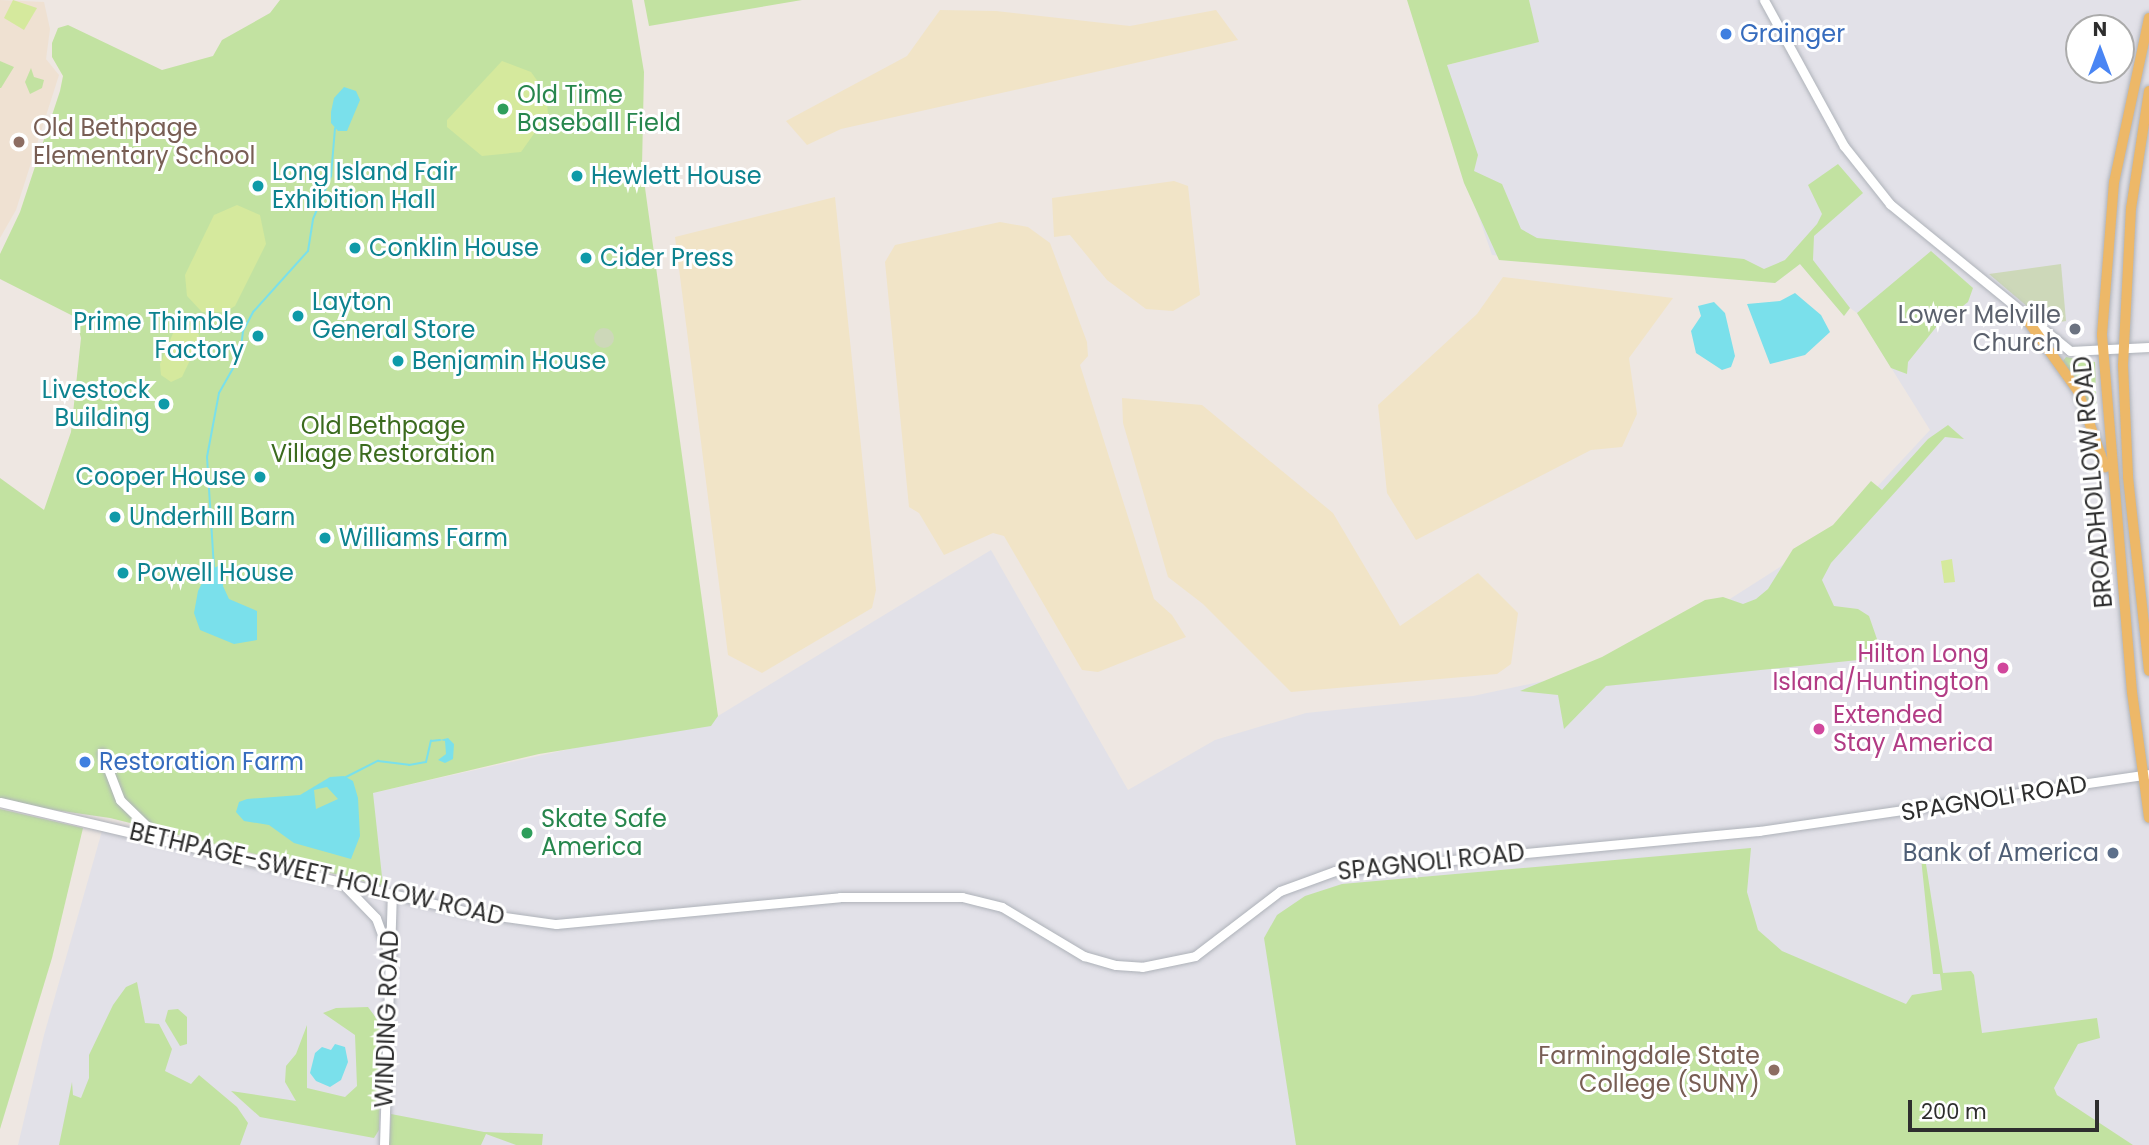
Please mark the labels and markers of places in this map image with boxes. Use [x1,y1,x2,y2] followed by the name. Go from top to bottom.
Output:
[1740,20,1845,48] place label: Grainger
[1718,26,1734,42] marker: Grainger
[517,81,681,137] place label: Old Time Baseball Field
[495,101,511,117] marker: Old Time Baseball Field
[33,114,256,170] place label: Old Bethpage Elementary School
[11,134,27,150] marker: Old Bethpage Elementary School
[272,158,457,214] place label: Long Island Fair Exhibition Hall
[591,162,762,190] place label: Hewlett House
[569,168,585,184] marker: Hewlett House
[250,178,266,194] marker: Long Island Fair Exhibition Hall
[369,234,539,262] place label: Conklin House
[347,240,363,256] marker: Conklin House
[600,244,734,272] place label: Cider Press
[578,250,594,266] marker: Cider Press
[312,288,475,344] place label: Layton General Store
[1898,301,2061,357] place label: Lower Melville Church
[73,308,244,364] place label: Prime Thimble Factory
[290,308,306,324] marker: Layton General Store
[2067,321,2083,337] marker: Lower Melville Church
[250,328,266,344] marker: Prime Thimble Factory
[412,347,606,375] place label: Benjamin House
[390,353,406,369] marker: Benjamin House
[42,376,150,432] place label: Livestock Building
[156,396,172,412] marker: Livestock Building
[76,463,246,491] place label: Cooper House
[252,469,268,485] marker: Cooper House
[129,503,295,531] place label: Underhill Barn
[107,509,123,525] marker: Underhill Barn
[339,524,508,552] place label: Williams Farm
[317,530,333,546] marker: Williams Farm
[137,559,294,587] place label: Powell House
[115,565,131,581] marker: Powell House
[1772,640,1989,696] place label: Hilton Long Island/Huntington
[1995,660,2011,676] marker: Hilton Long Island/Huntington
[1833,701,1993,757] place label: Extended Stay America
[1811,721,1827,737] marker: Extended Stay America
[99,748,304,776] place label: Restoration Farm
[77,754,93,770] marker: Restoration Farm
[541,805,667,861] place label: Skate Safe America
[519,825,535,841] marker: Skate Safe America
[1903,839,2099,867] place label: Bank of America
[2105,845,2121,861] marker: Bank of America
[1538,1042,1760,1098] place label: Farmingdale State College (SUNY)
[1766,1062,1782,1078] marker: Farmingdale State College (SUNY)

